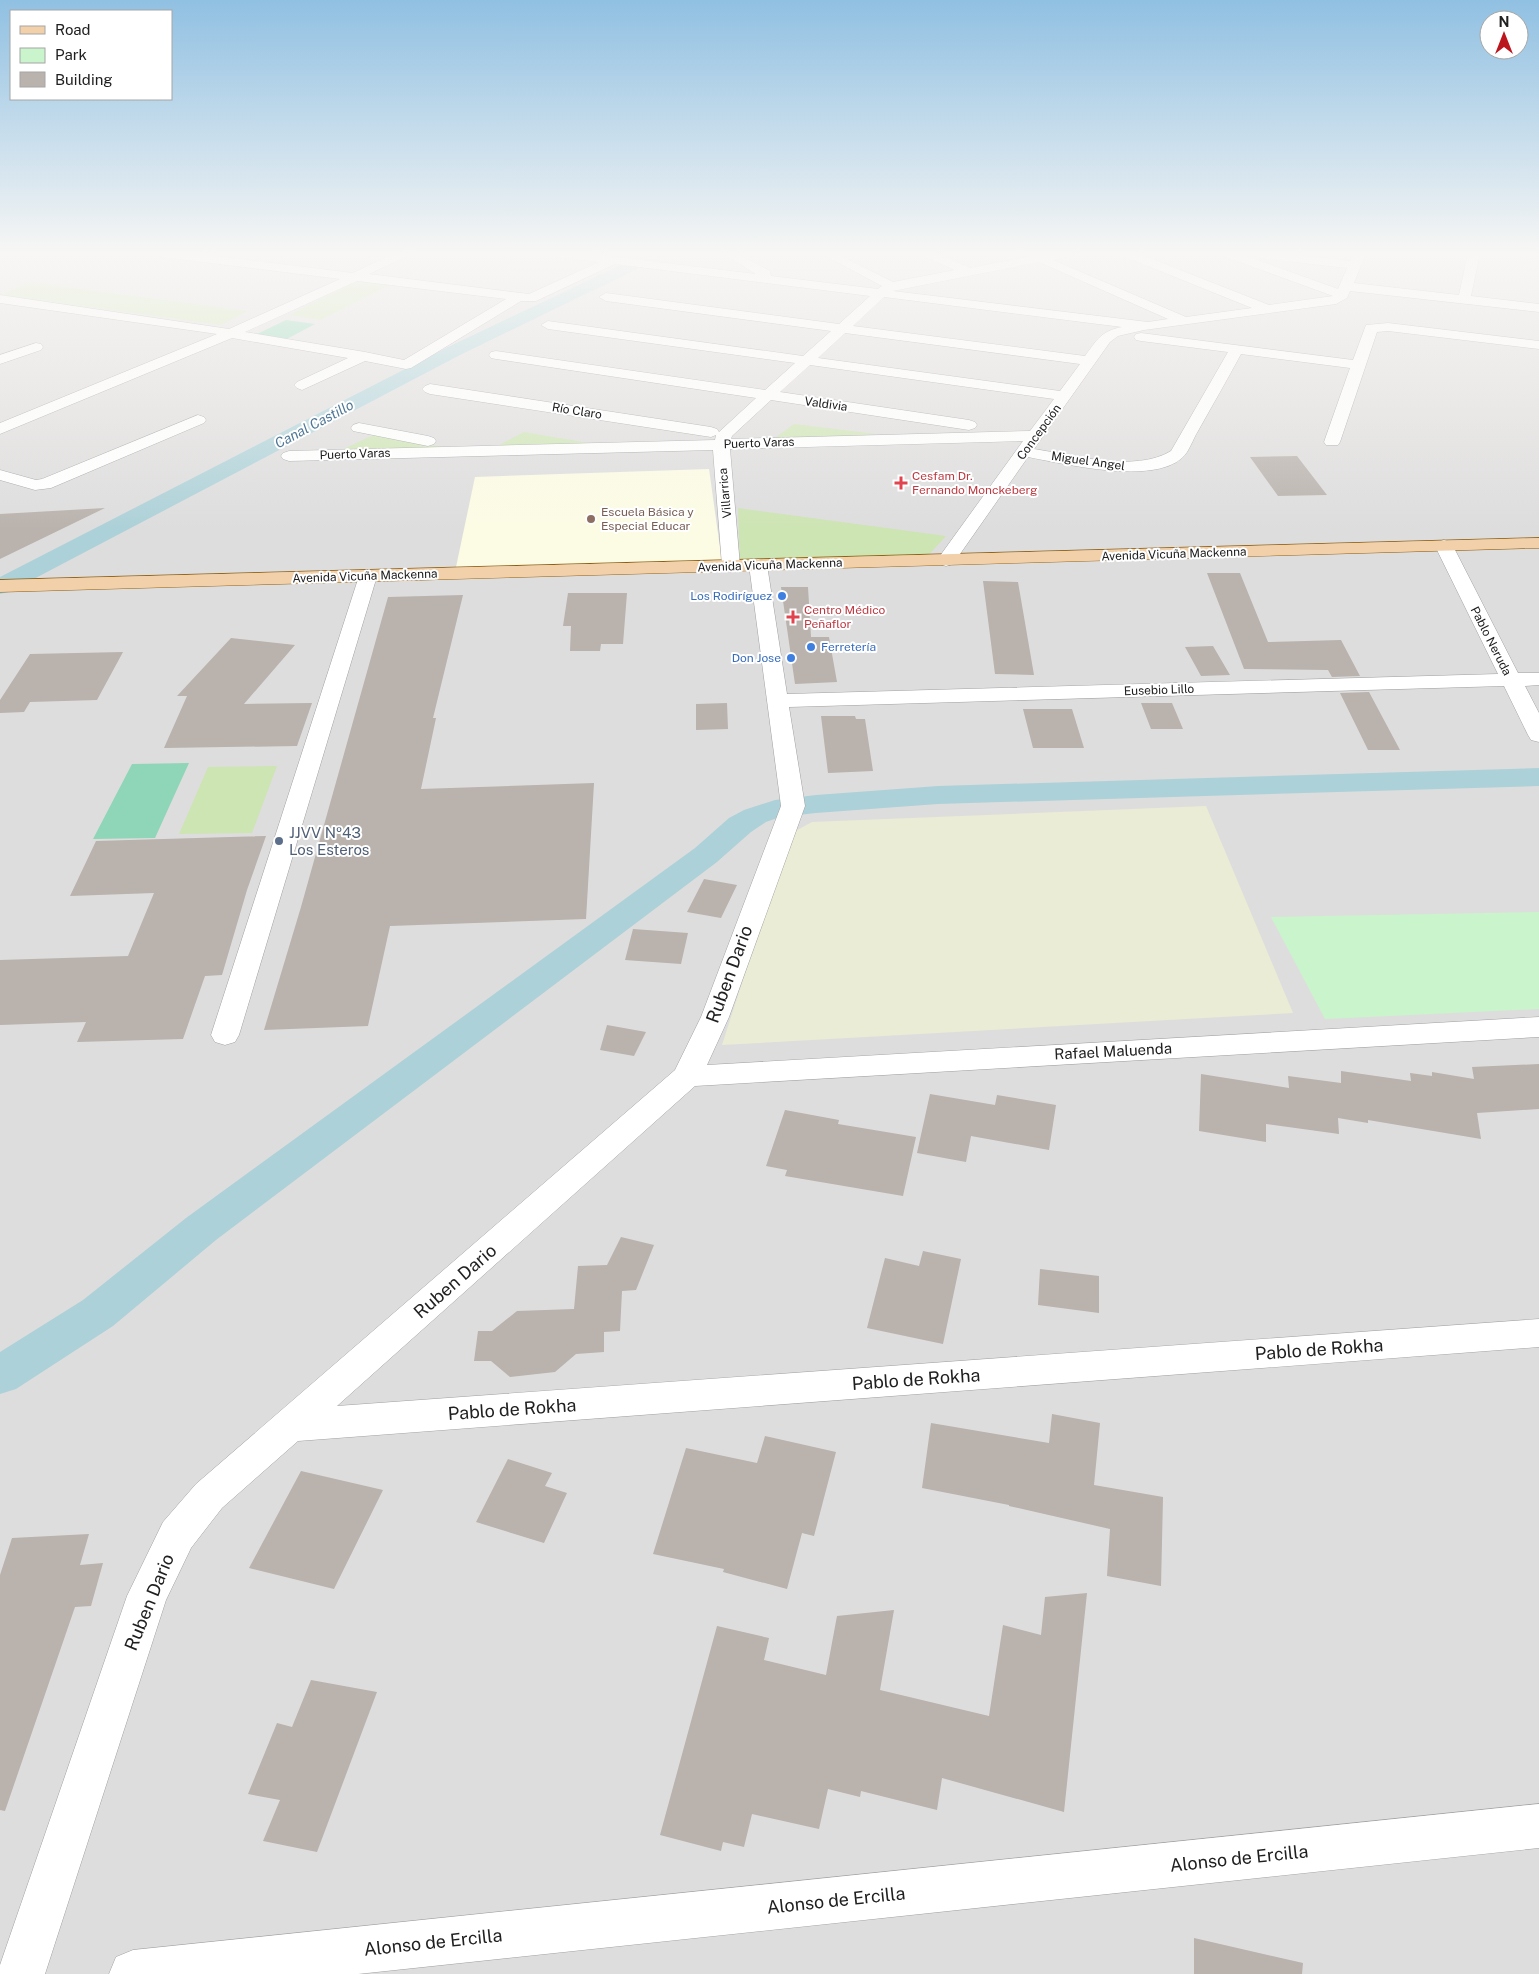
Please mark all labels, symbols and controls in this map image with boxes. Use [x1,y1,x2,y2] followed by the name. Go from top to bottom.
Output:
[10,10,172,100] legend
[1479,10,1529,60] north arrow
[1499,14,1509,30] text: N
[55,21,91,38] text: Road
[55,46,87,63] text: Park
[55,71,113,88] text: Building
[804,394,848,414] street label: Valdivia
[272,396,356,451] water label: Canal Castillo
[551,400,603,422] street label: Río Claro
[1014,401,1064,463] street label: Concepción
[723,435,795,451] street label: Puerto Varas
[319,446,391,462] street label: Puerto Varas
[1050,449,1126,473] street label: Miguel Angel
[716,467,734,519] street label: Villarrica
[912,469,1038,497] place label: Cesfam Dr. Fernando Monckeberg
[894,476,908,490] marker: Cesfam Dr. Fernando Monckeberg
[601,505,694,533] place label: Escuela Básica y Especial Educar
[585,513,597,525] marker: Escuela Básica y Especial Educar
[1101,544,1247,564] street label: Avenida Vicuña Mackenna
[697,555,843,575] street label: Avenida Vicuña Mackenna
[292,566,438,586] street label: Avenida Vicuña Mackenna
[690,589,772,603] place label: Los Rodiríguez
[776,590,788,602] marker: Los Rodiríguez
[804,603,886,631] place label: Centro Médico Peñaflor
[1468,604,1514,678] street label: Pablo Neruda
[786,610,800,624] marker: Centro Médico Peñaflor
[821,640,876,654] place label: Ferretería
[805,641,817,653] marker: Ferretería
[732,651,781,665] place label: Don Jose
[785,652,797,664] marker: Don Jose
[1124,682,1195,698] street label: Eusebio Lillo
[289,824,369,858] place label: JJVV Nº43 Los Esteros
[273,835,285,847] marker: JJVV Nº43 Los Esteros
[702,922,756,1026] street label: Ruben Dario
[1054,1039,1172,1063] street label: Rafael Maluenda
[409,1239,501,1323] street label: Ruben Dario
[1254,1334,1384,1364] street label: Pablo de Rokha
[851,1364,981,1394] street label: Pablo de Rokha
[447,1394,577,1424] street label: Pablo de Rokha
[120,1551,178,1653] street label: Ruben Dario
[1169,1840,1309,1876] street label: Alonso de Ercilla
[766,1882,906,1918] street label: Alonso de Ercilla
[363,1924,503,1960] street label: Alonso de Ercilla

